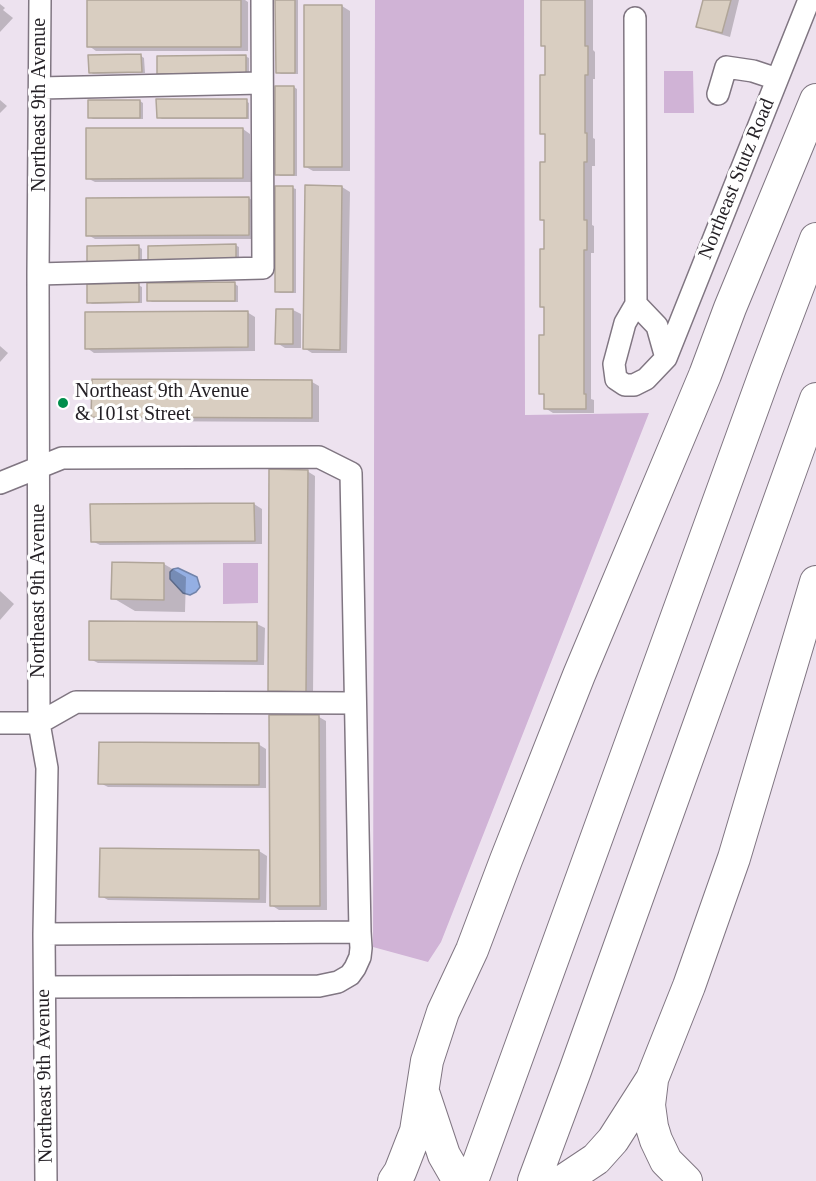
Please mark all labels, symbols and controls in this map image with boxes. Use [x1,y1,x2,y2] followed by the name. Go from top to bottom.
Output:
[28,18,52,192] street label: Northeast 9th Avenue
[694,95,780,263] street label: Northeast Stutz Road
[75,380,249,427] place label: Northeast 9th Avenue & 101st Street
[56,396,70,410] marker: Northeast 9th Avenue & 101st Street
[27,504,51,678] street label: Northeast 9th Avenue
[31,989,59,1163] street label: Northeast 9th Avenue

